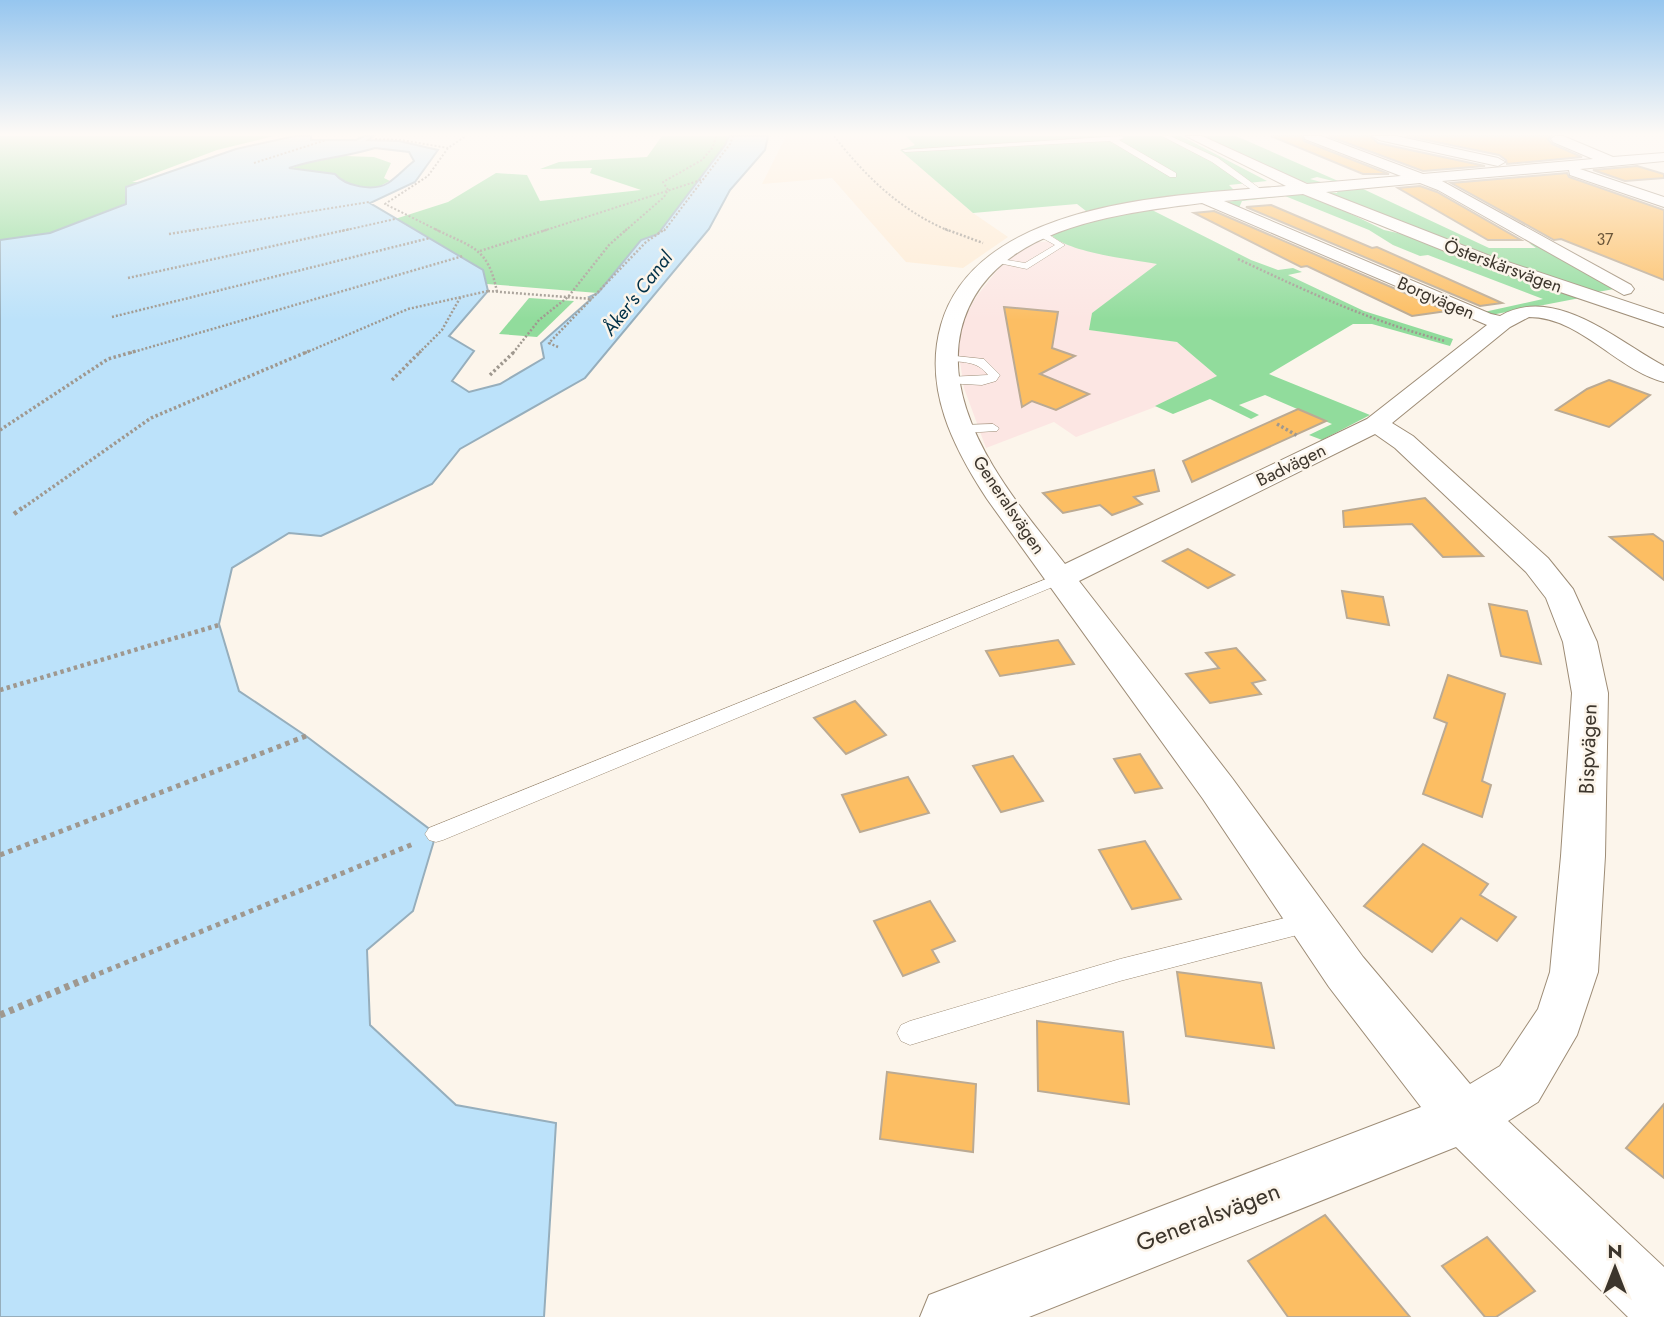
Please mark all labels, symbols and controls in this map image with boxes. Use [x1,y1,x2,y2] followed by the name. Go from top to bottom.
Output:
[1597,228,1614,251] house number: 37
[1440,233,1566,299] street label: Österskärsvägen
[595,245,679,342] water label: Åker's Canal
[1393,270,1479,326] street label: Borgvägen
[1252,437,1330,493] street label: Badvägen
[966,451,1052,559] street label: Generalsvägen
[1571,703,1605,795] street label: Bispvägen
[1131,1173,1285,1260] street label: Generalsvägen
[1580,1233,1650,1303] north arrow
[1607,1238,1623,1265] text: N

